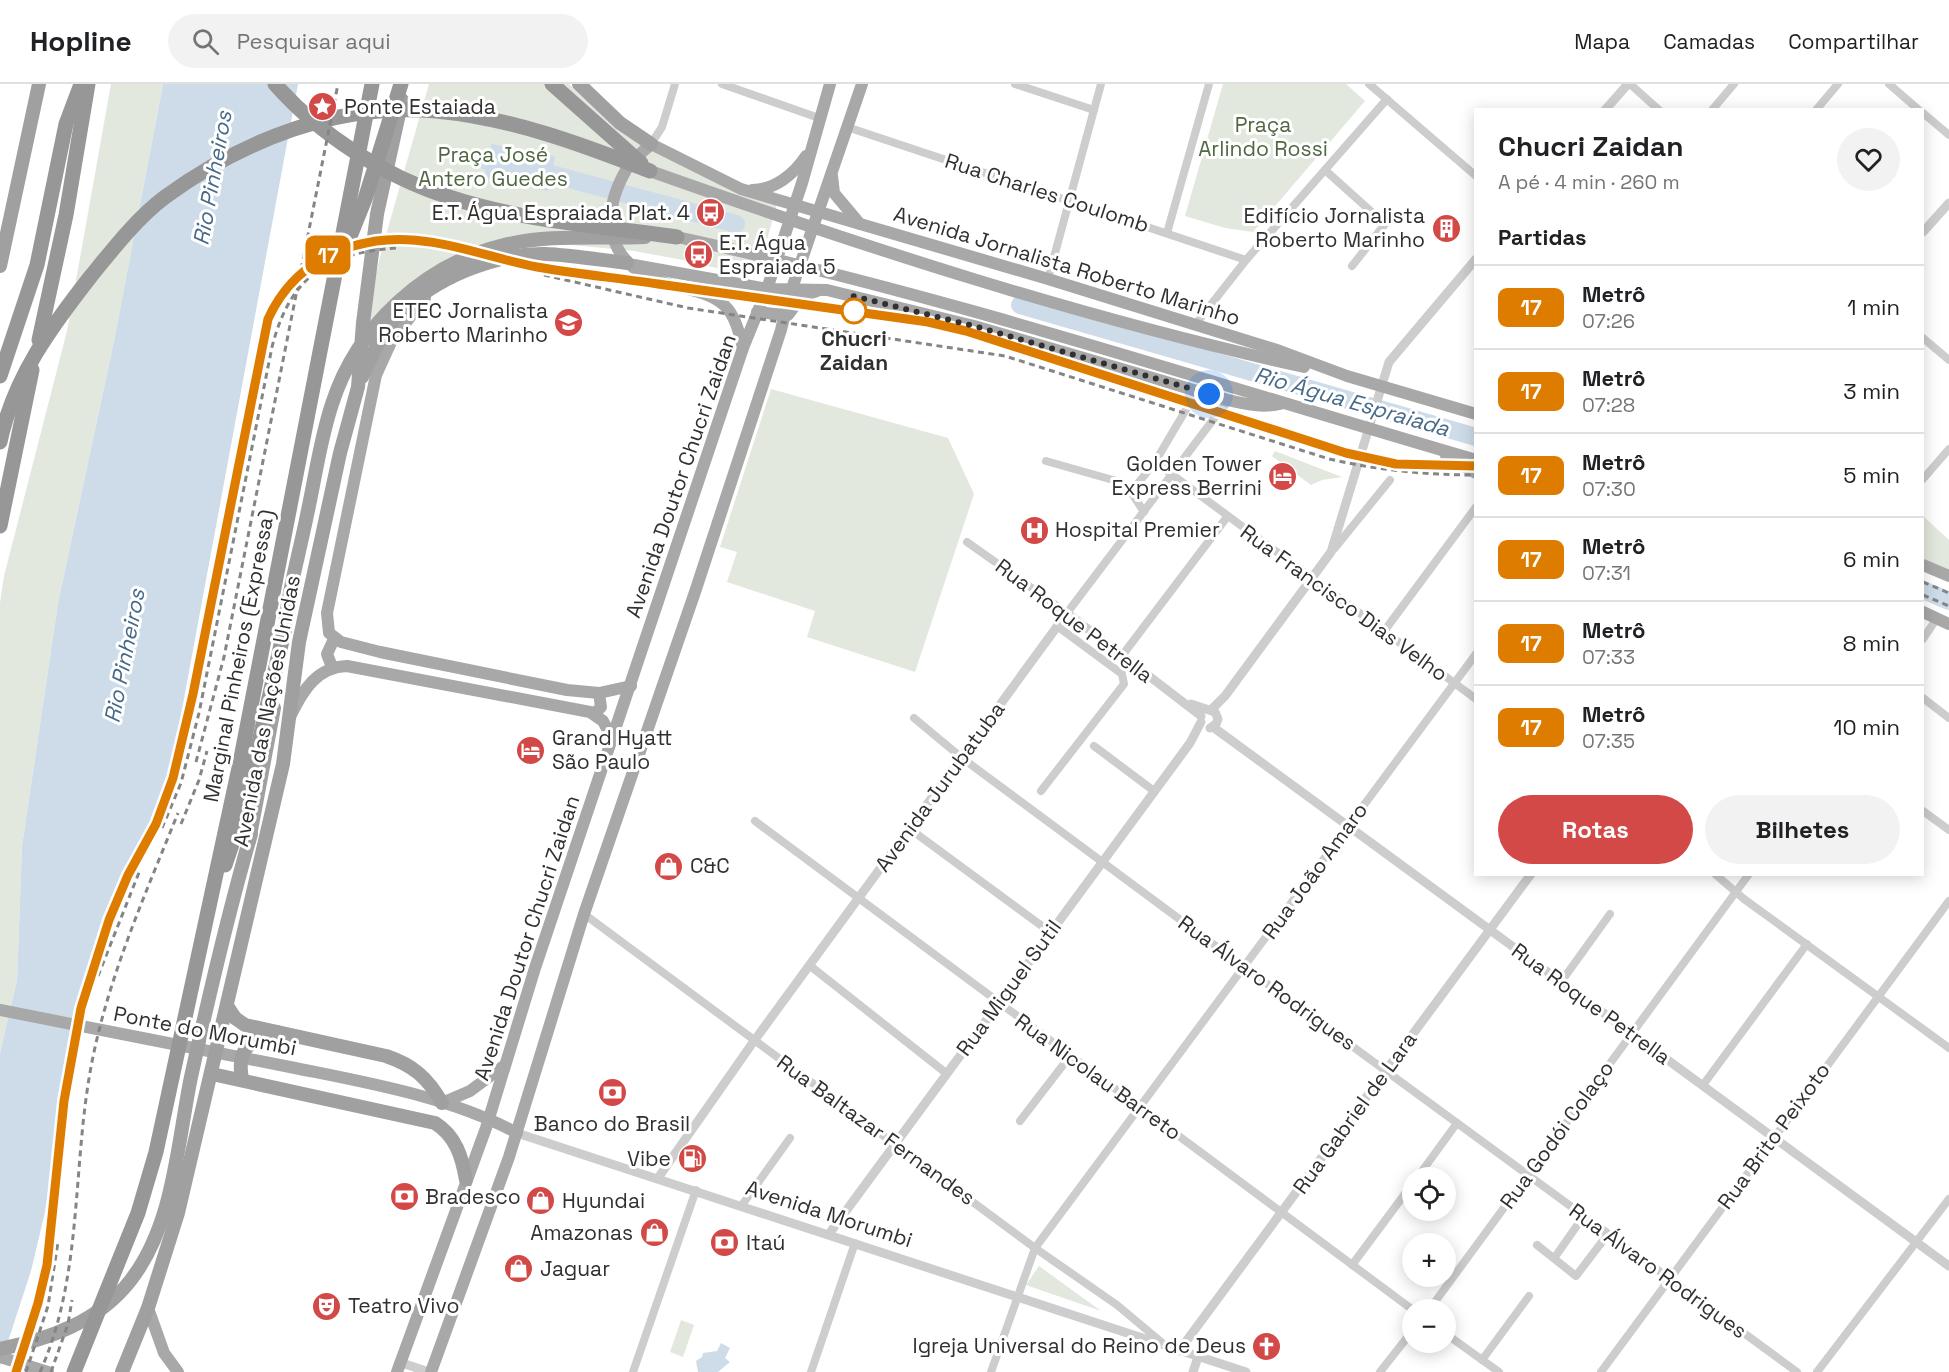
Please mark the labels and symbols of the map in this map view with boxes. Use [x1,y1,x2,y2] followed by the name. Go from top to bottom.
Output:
[307,91,339,123] place icon: Ponte Estaiada
[344,93,496,120] place label: Ponte Estaiada
[186,107,238,247] water label: Rio Pinheiros
[1198,111,1328,162] park label: Praça Arlindo Rossi
[418,141,568,192] park label: Praça José Antero Guedes
[942,147,1153,238] street label: Rua Charles Coulomb
[695,197,727,229] bus stop icon: E.T. Água Espraiada Plat. 4
[432,199,690,226] place label: E.T. Água Espraiada Plat. 4
[891,200,1244,331] street label: Avenida Jornalista Roberto Marinho
[1243,202,1425,253] place label: Edifício Jornalista Roberto Marinho
[1430,212,1462,244] building icon: Edifício Jornalista Roberto Marinho
[719,229,836,280] place label: E.T. Água Espraiada 5
[301,236,355,274] line badge: 17
[682,239,714,271] bus stop icon: E.T. Água Espraiada 5
[378,297,548,348] place label: ETEC Jornalista Roberto Marinho
[841,298,867,324] marker: Chucri Zaidan
[553,307,585,339] school or university icon: ETEC Jornalista Roberto Marinho
[820,325,888,376] place label: Chucri Zaidan
[619,330,742,621] street label: Avenida Doutor Chucri Zaidan
[1251,360,1453,442] water label: Rio Água Espraiada
[1194,379,1224,409] your location
[1111,450,1262,501] place label: Golden Tower Express Berrini
[1267,460,1299,492] hotel icon: Golden Tower Express Berrini
[197,507,280,805] street label: Marginal Pinheiros (Expressa)
[1018,514,1050,546] hospital icon: Hospital Premier
[1055,516,1220,543] place label: Hospital Premier
[1235,518,1453,687] street label: Rua Francisco Dias Velho
[990,553,1158,689] street label: Rua Roque Petrella
[227,573,306,849] street label: Avenida das Nações Unidas
[97,585,151,725] water label: Rio Pinheiros
[869,696,1010,877] street label: Avenida Jurubatuba
[552,724,672,775] place label: Grand Hyatt São Paulo
[515,734,547,766] hotel icon: Grand Hyatt São Paulo
[468,792,585,1084] street label: Avenida Doutor Chucri Zaidan
[1256,797,1373,944] street label: Rua João Amaro
[653,850,685,882] shop icon: C&C
[690,852,730,879] place label: C&C
[1173,909,1362,1056] street label: Rua Álvaro Rodrigues
[950,914,1067,1061] street label: Rua Miguel Sutil
[1506,937,1676,1070] street label: Rua Roque Petrella
[111,1000,299,1061] street label: Ponte do Morumbi
[1010,1007,1187,1146] street label: Rua Nicolau Barreto
[1287,1026,1422,1199] street label: Rua Gabriel de Lara
[772,1048,981,1211] street label: Rua Baltazar Fernandes
[1494,1055,1619,1214] street label: Rua Godói Colaço
[1711,1057,1836,1214] street label: Rua Brito Peixoto
[596,1077,628,1109] bank icon: Banco do Brasil
[534,1110,690,1137] place label: Banco do Brasil
[676,1143,708,1175] fuel station icon: Vibe
[627,1145,671,1172] place label: Vibe
[742,1174,916,1253] street label: Avenida Morumbi
[388,1181,420,1213] bank icon: Bradesco
[425,1183,521,1210] place label: Bradesco
[525,1185,557,1217] shop icon: Hyundai
[562,1187,645,1214] place label: Hyundai
[1564,1197,1753,1344] street label: Rua Álvaro Rodrigues
[638,1217,670,1249] shop icon: Amazonas
[530,1219,633,1246] place label: Amazonas
[709,1227,741,1259] bank icon: Itaú
[746,1229,785,1256] place label: Itaú
[503,1253,535,1285] shop icon: Jaguar
[540,1255,610,1282] place label: Jaguar
[311,1290,343,1322] theatre icon: Teatro Vivo
[348,1292,459,1319] place label: Teatro Vivo
[1251,1330,1283,1362] church icon: Igreja Universal do Reino de Deus
[913,1332,1246,1359] place label: Igreja Universal do Reino de Deus

